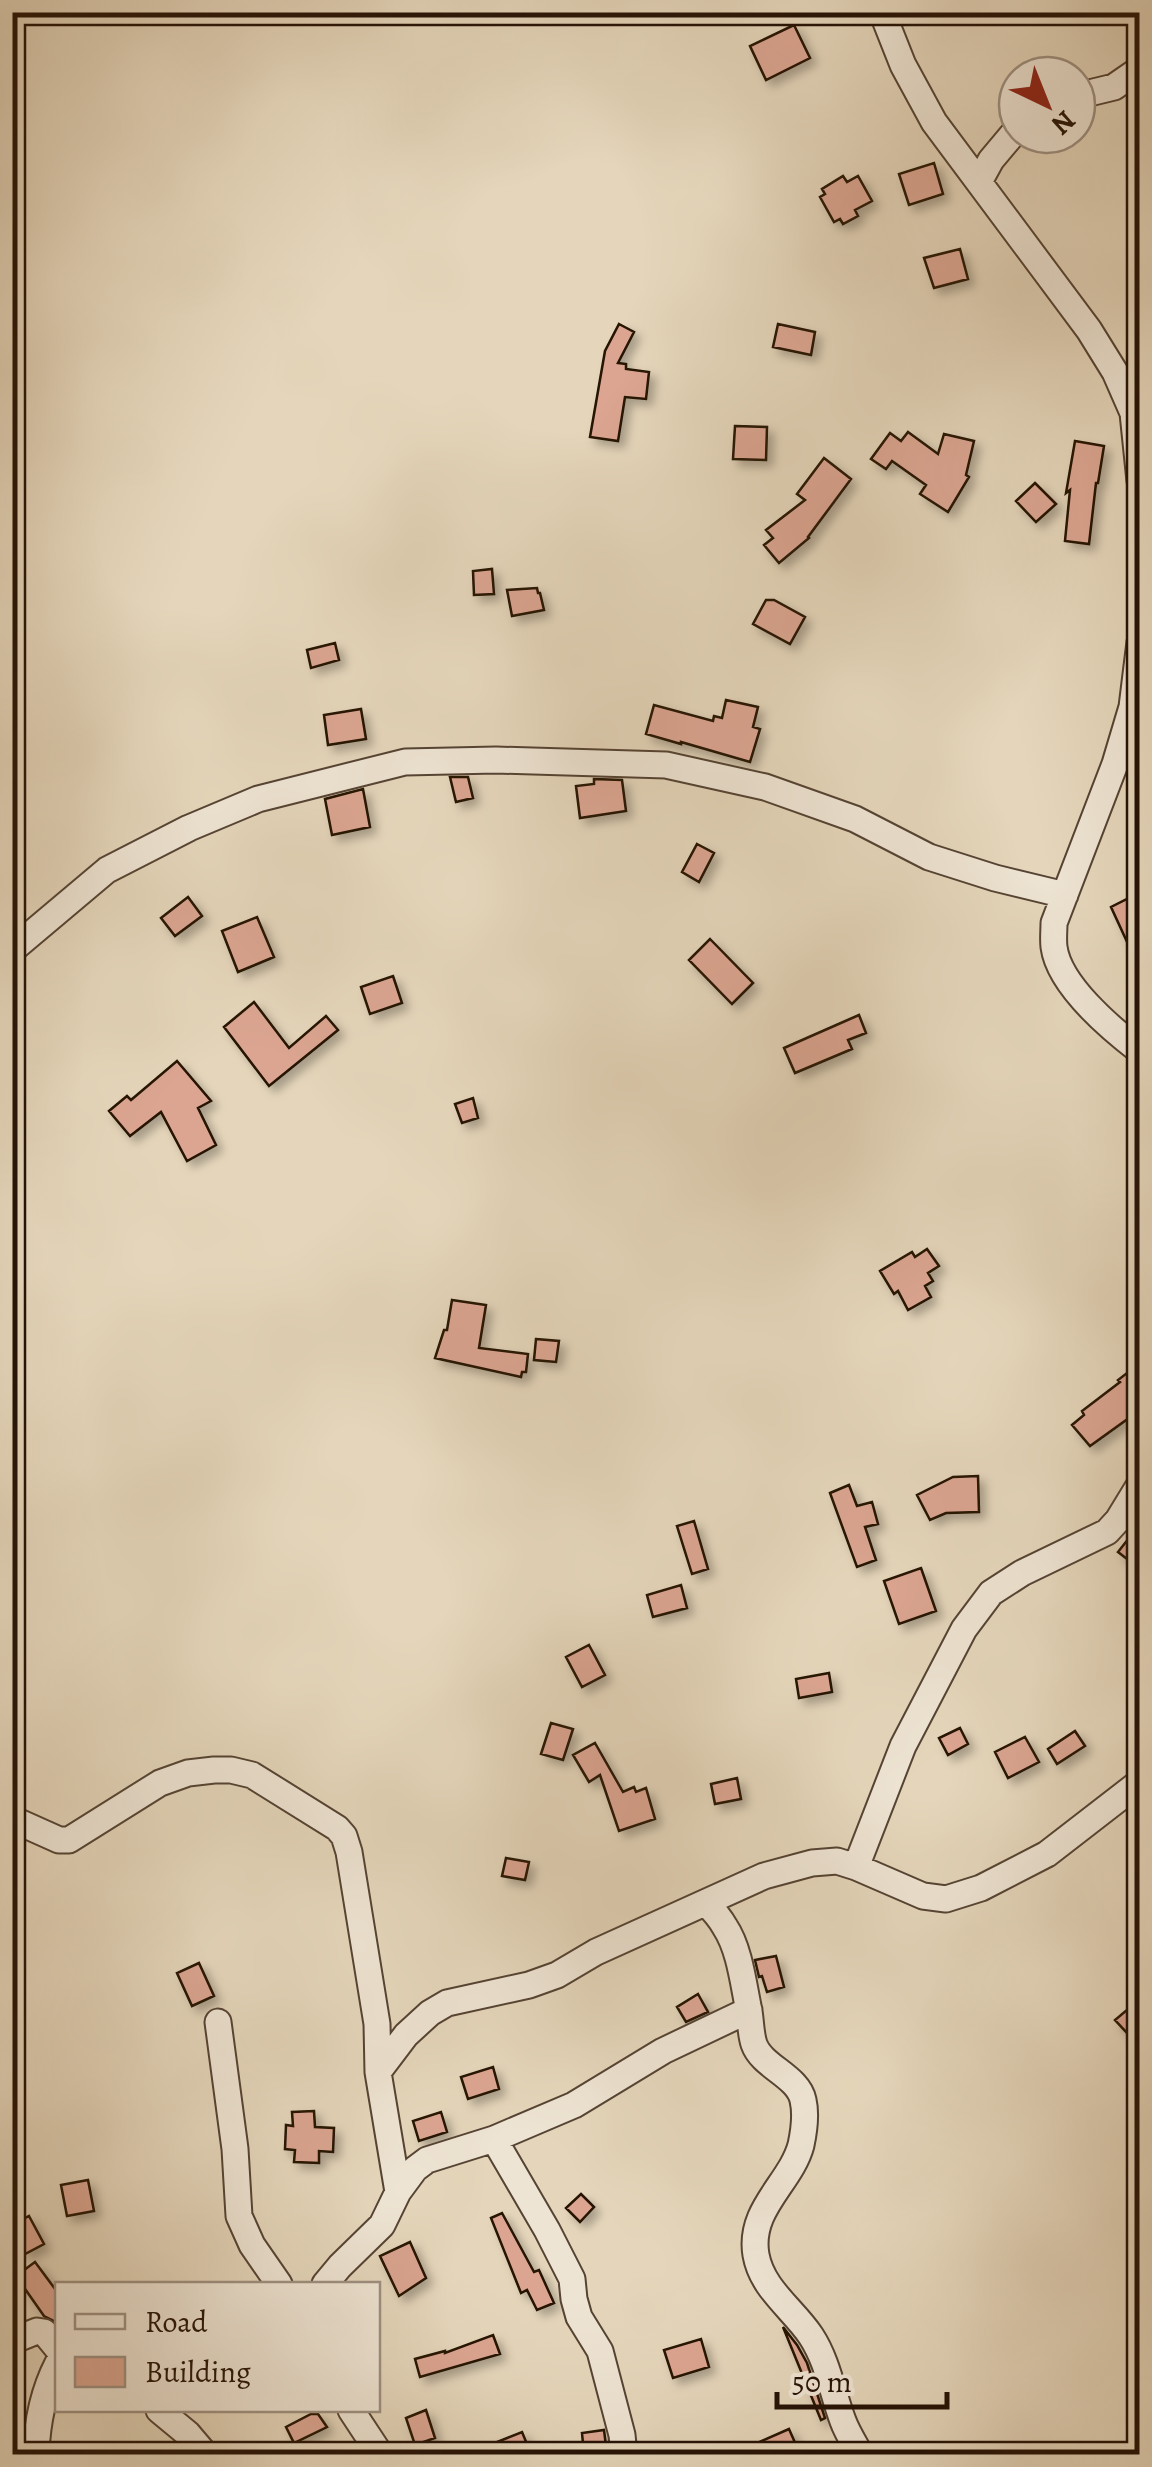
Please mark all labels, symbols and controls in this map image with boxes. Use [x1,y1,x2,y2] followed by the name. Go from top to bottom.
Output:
[997,55,1097,155] north arrow
[1043,102,1084,143] text: N
[55,2282,380,2412] legend
[145,2302,208,2342] text: Road
[777,2347,947,2409] scale bar
[145,2352,251,2392] text: Building
[792,2362,852,2402] text: 50 m

